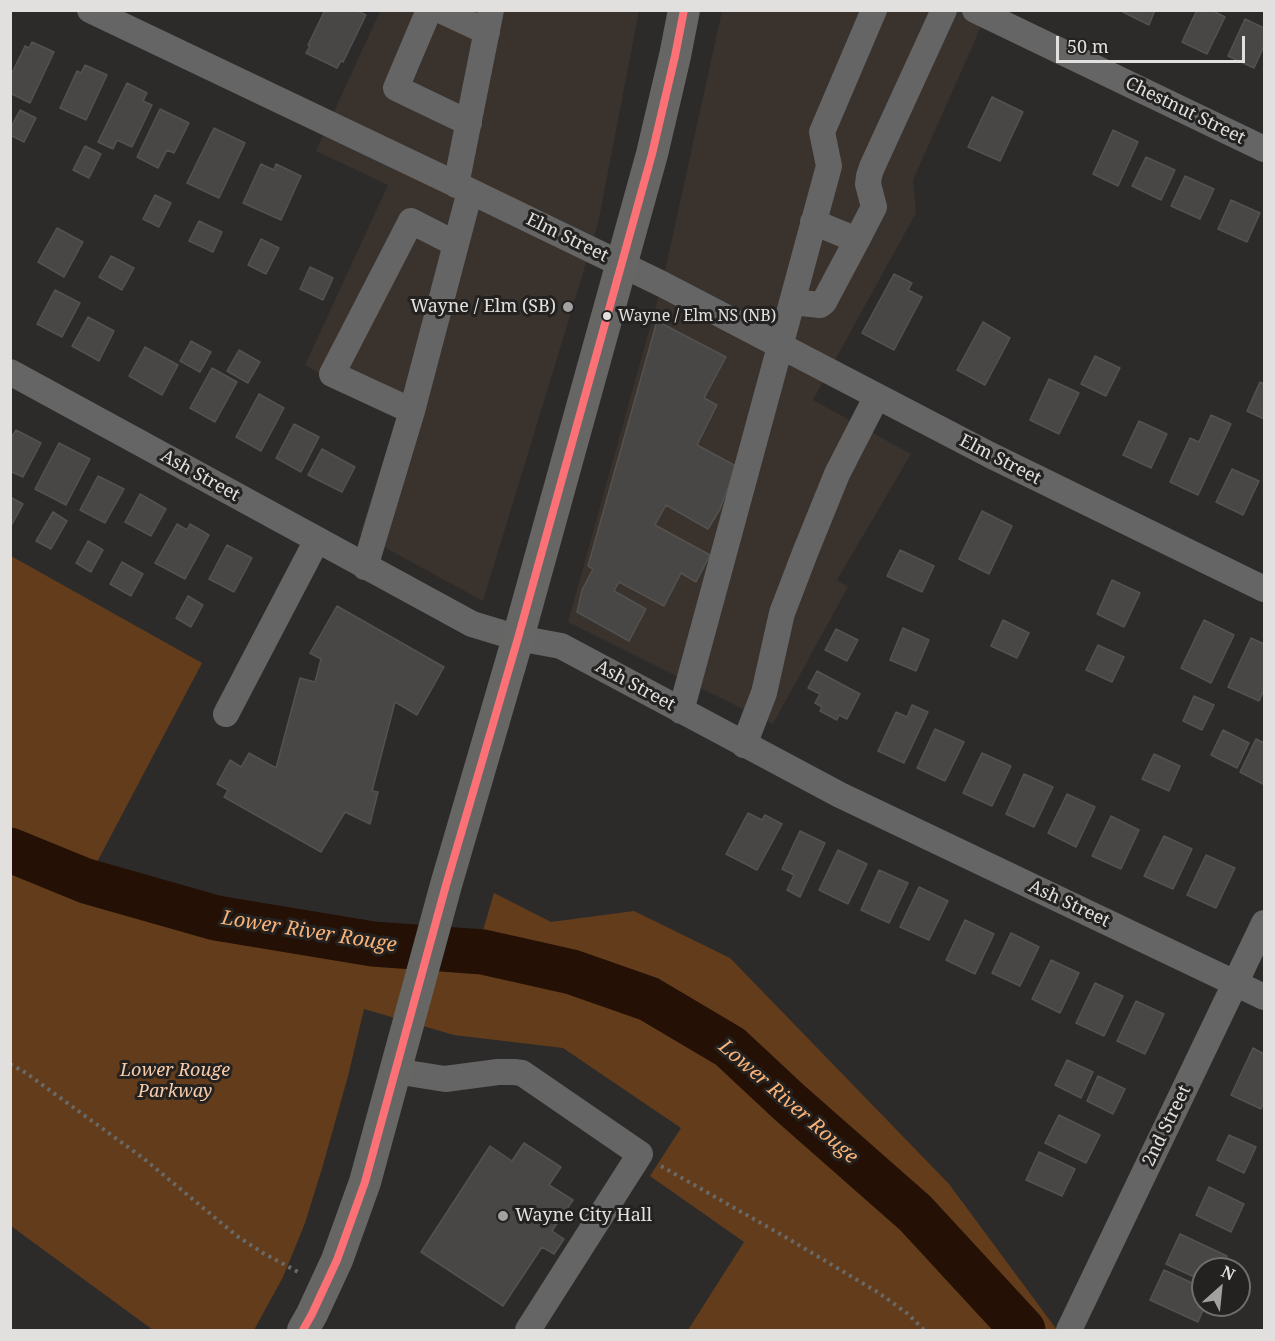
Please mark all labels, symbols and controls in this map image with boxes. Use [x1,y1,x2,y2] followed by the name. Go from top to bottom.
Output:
[1059,24,1248,62] scale bar
[1067,34,1109,58] text: 50 m
[1121,73,1249,149] street label: Chestnut Street
[522,209,612,267] street label: Elm Street
[410,296,556,318] place label: Wayne / Elm (SB)
[561,300,575,314] marker: Wayne / Elm (SB)
[618,306,776,326] place label: Wayne / Elm NS (NB)
[601,310,613,322] marker: Wayne / Elm NS (NB)
[956,430,1044,490] street label: Elm Street
[157,445,243,507] street label: Ash Street
[591,656,679,716] street label: Ash Street
[1025,876,1113,932] street label: Ash Street
[220,906,398,958] water label: Lower River Rouge
[713,1035,863,1169] water label: Lower River Rouge
[120,1060,230,1102] park label: Lower Rouge Parkway
[1138,1082,1196,1170] street label: 2nd Street
[515,1205,652,1227] place label: Wayne City Hall
[496,1209,510,1223] marker: Wayne City Hall
[1191,1257,1251,1317] north arrow
[1218,1260,1239,1285] text: N

